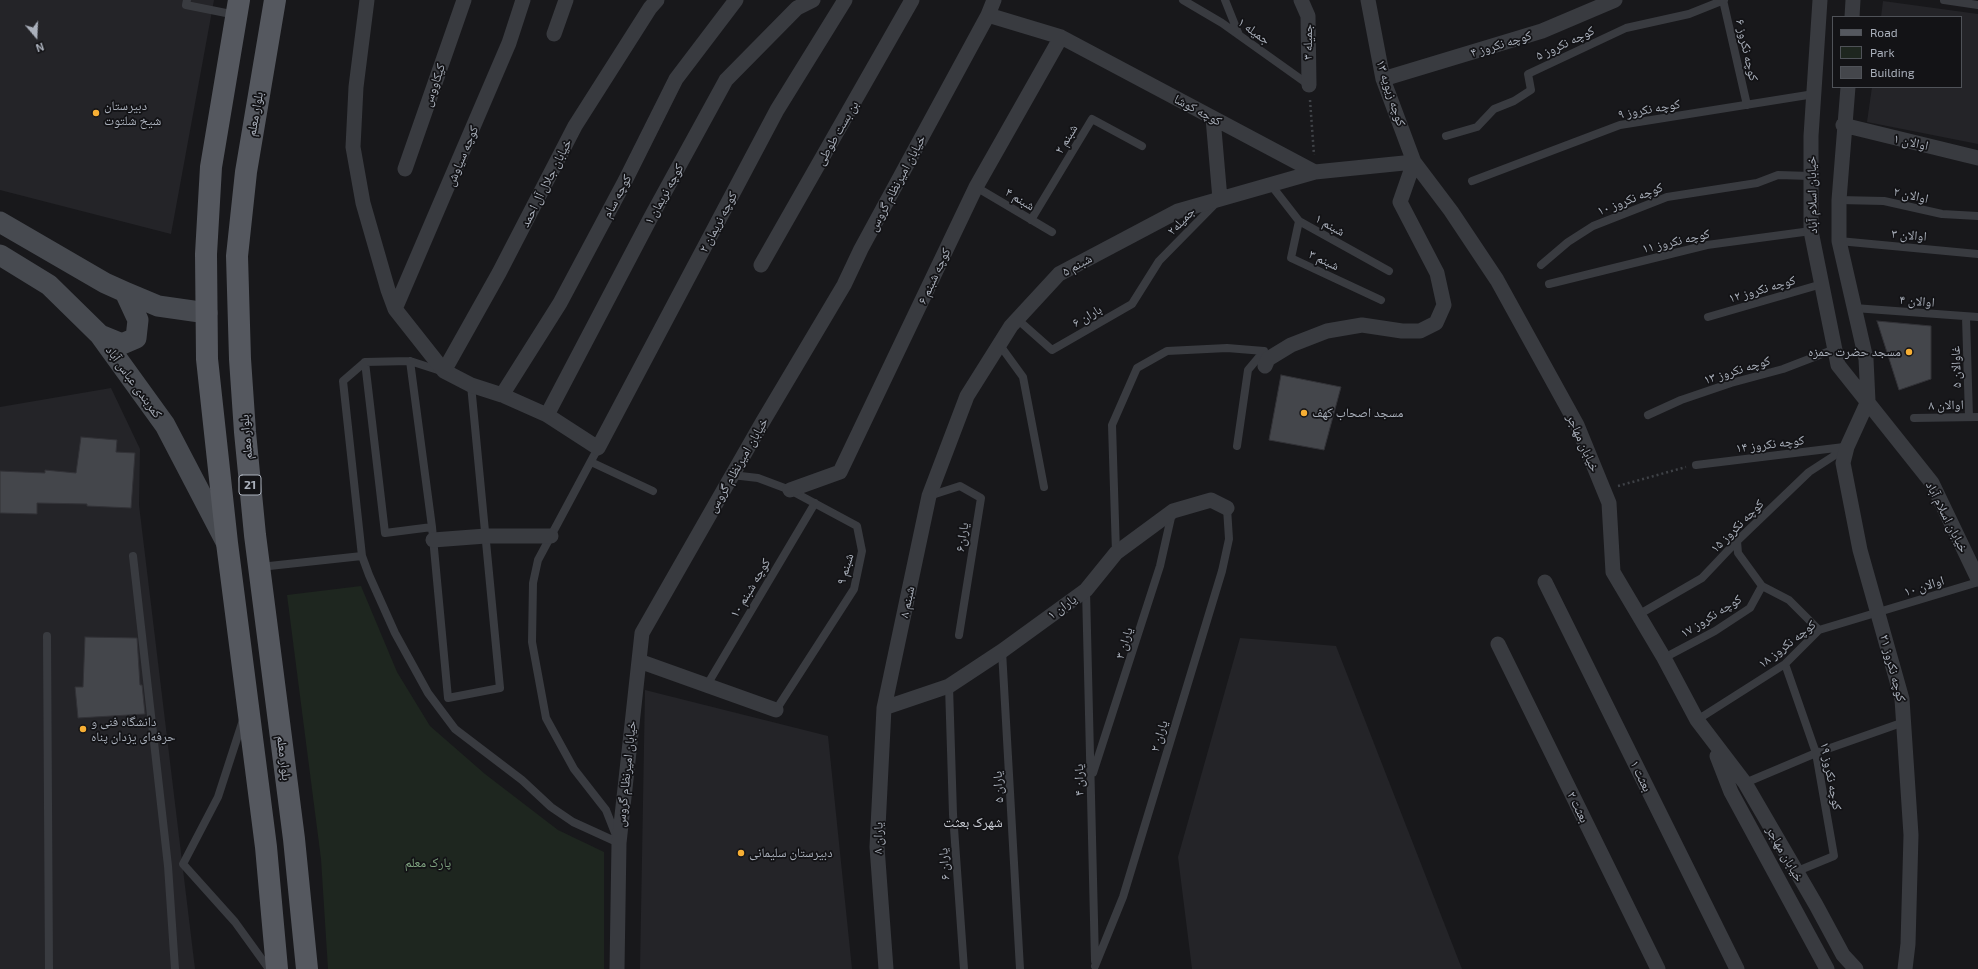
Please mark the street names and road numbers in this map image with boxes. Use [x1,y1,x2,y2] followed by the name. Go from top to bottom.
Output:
[1235,14,1273,48] street label: جمیله ۱
[1732,17,1762,83] street label: کوچه نکروز ۶
[1533,23,1597,63] street label: کوچه نکروز ۵
[1300,24,1316,60] street label: جمیله ۳
[1469,27,1533,61] street label: کوچه نکروز ۴
[1373,58,1409,128] street label: کوچه زیویه ۱۳
[419,61,449,109] street label: کیکاووس
[243,90,267,138] street label: بلوار معلم
[1171,91,1225,129] street label: کوچه کوشا
[1617,96,1681,122] street label: کوچه نکروز ۹
[812,98,862,168] street label: بن بست طوطی
[1051,121,1081,157] street label: شبنم ۲
[442,123,482,189] street label: کوچه سیاوش
[1892,130,1930,154] street label: اوالان ۱
[865,132,929,234] street label: خیابان امیرنظام گروس
[517,136,575,230] street label: خیابان جلال آل احمد
[1804,156,1820,234] street label: خیابان اسلام آباد
[641,161,687,227] street label: کوچه نریمان ۱
[599,172,635,220] street label: کوچه سام
[1595,179,1665,219] street label: کوچه نکروز ۱۰
[1892,183,1930,207] street label: اوالان ۲
[1002,184,1038,214] street label: شبنم ۴
[695,189,741,255] street label: کوچه نریمان ۲
[1164,204,1198,238] street label: جمیله۲
[1312,210,1348,240] street label: شبنم ۱
[1641,226,1711,256] street label: کوچه نکروز ۱۱
[1891,226,1927,244] street label: اوالان ۳
[914,245,954,307] street label: کوچه شبنم ۶
[1306,246,1342,274] street label: شبنم ۳
[1059,250,1095,280] street label: شبنم ۵
[1727,272,1797,306] street label: کوچه نکروز ۱۲
[1899,292,1935,310] street label: اوالان ۴
[1070,301,1104,331] street label: باران ۶
[103,343,165,421] street label: کمربندی عباس آباد
[1947,346,1965,388] street label: غاوالان ۵
[1702,352,1772,388] street label: کوچه نکروز ۱۳
[1928,397,1964,413] street label: اوالان ۸
[1563,412,1603,474] street label: خیابان مهاجر
[236,414,256,460] street label: بلوار معلم
[705,415,771,515] street label: خیابان امیرنظام گروس
[1735,432,1805,456] street label: کوچه نکروز ۱۴
[239,475,261,495] road number: 21
[1922,479,1972,555] street label: خیابان اسلام آباد
[1707,496,1767,556] street label: کوچه نکروز ۱۵
[952,521,972,553] street label: یاران۶
[833,552,857,586] street label: شبنم ۹
[726,556,774,620] street label: کوچه شبنم ۱۰
[1902,573,1946,599] street label: اوالان ۱۰
[896,585,918,619] street label: شبنم ۸
[1044,591,1080,623] street label: یاران ۱
[1678,591,1744,641] street label: کوچه نکروز ۱۷
[1755,617,1819,671] street label: کوچه نکروز ۱۸
[1112,625,1136,661] street label: یاران ۳
[1877,633,1909,703] street label: کوچه نکروز ۲۱
[1147,718,1171,754] street label: یاران ۲
[613,720,639,828] street label: خیابان امیرنظام گروس
[274,735,294,781] street label: بلوار معلم
[1817,741,1845,811] street label: کوچه نکروز ۱۹
[1627,758,1655,794] street label: بعثت ۱
[1071,764,1087,796] street label: یاران ۴
[989,771,1007,803] street label: یاران ۵
[1564,789,1592,825] street label: بعثت ۲
[870,822,886,854] street label: یاران ۸
[1763,824,1807,884] street label: خیابان مهاجر
[935,847,953,881] street label: یاران ۶

